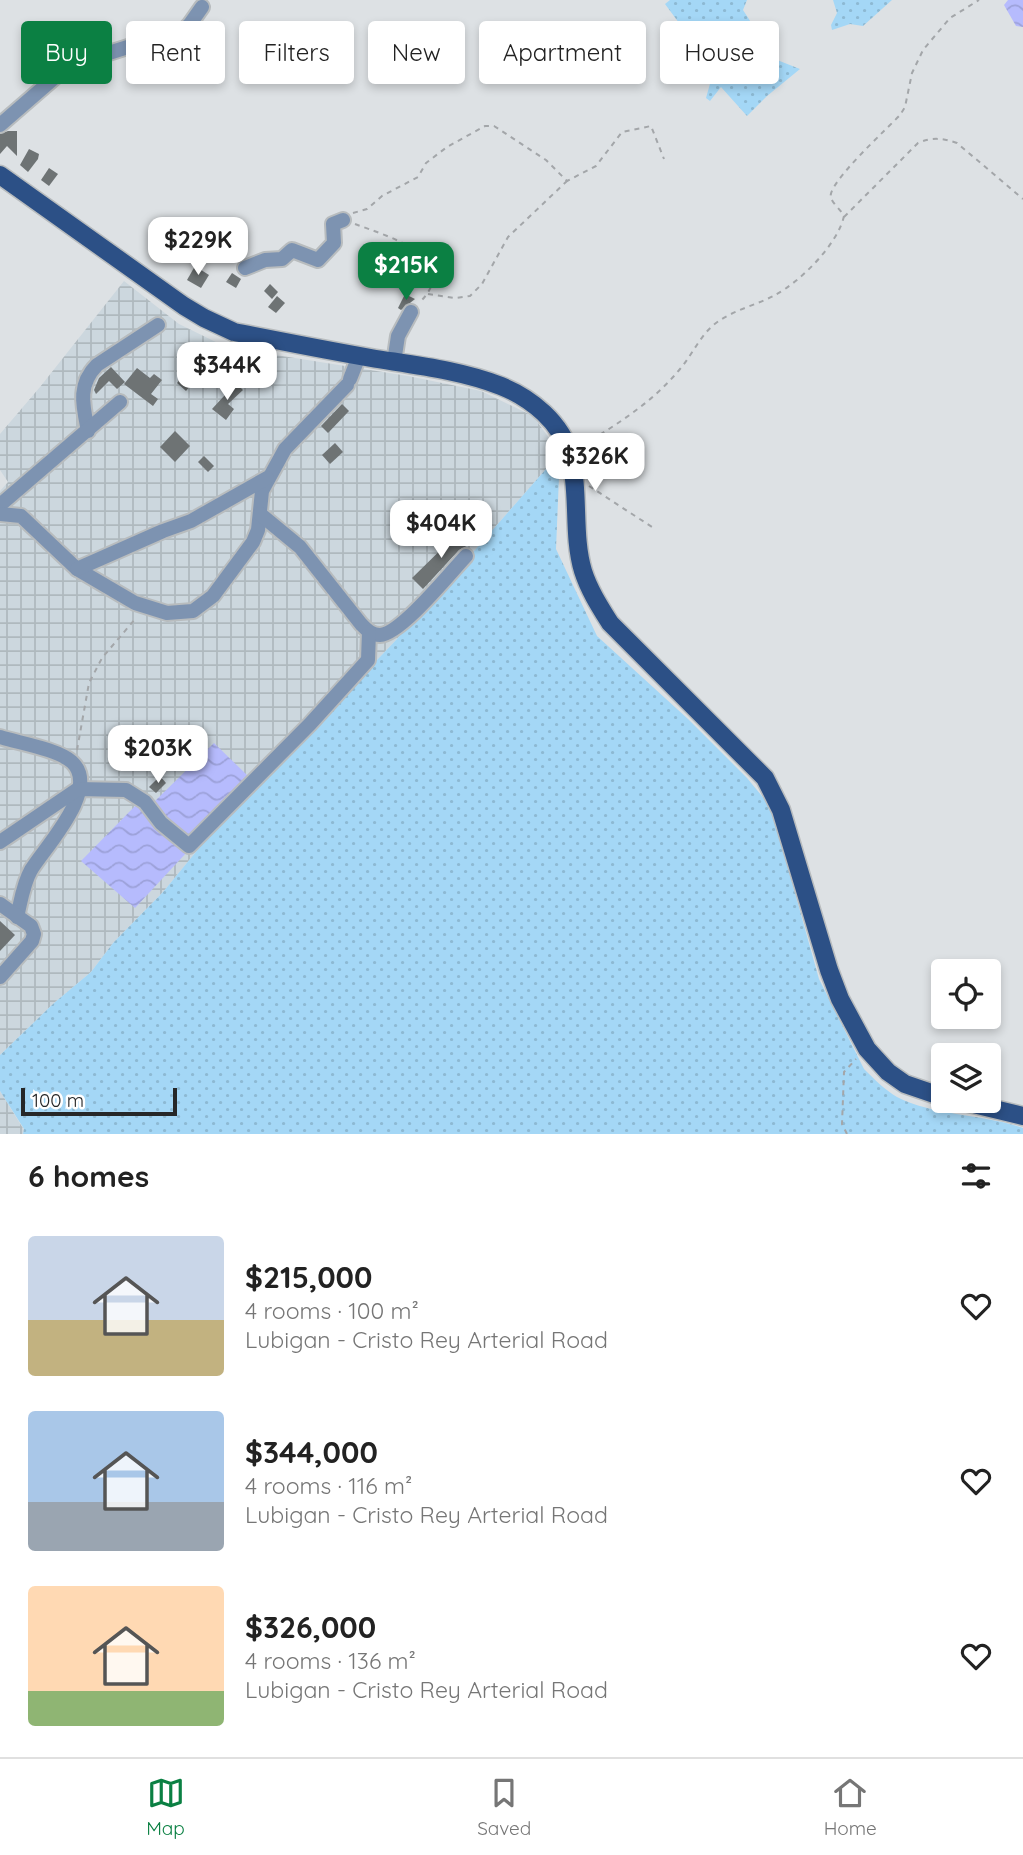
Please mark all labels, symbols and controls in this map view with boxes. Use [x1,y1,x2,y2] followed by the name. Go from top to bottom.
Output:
[21,21,112,84] chip: Buy
[126,21,225,84] chip: Rent
[239,21,354,84] chip: Filters
[368,21,465,84] chip: New
[479,21,646,84] chip: Apartment
[660,21,779,84] chip: House
[149,218,247,277] pin: $229K
[164,225,232,254] text: $229K
[357,243,455,302] pin: $215K
[374,250,438,279] text: $215K
[178,342,276,402] pin: $344K
[193,350,261,379] text: $344K
[546,434,644,493] pin: $326K
[562,441,628,470] text: $326K
[392,500,490,560] pin: $404K
[406,508,476,537] text: $404K
[109,726,207,785] pin: $203K
[124,733,192,762] text: $203K
[931,959,1001,1113] map controls
[931,959,1001,1029] button: locate
[931,1043,1001,1113] button: layers
[21,1085,177,1117] scale bar
[32,1088,84,1112] text: 100 m
[28,1157,149,1195] text: 6 homes
[957,1157,995,1195] icon: filters
[245,1258,372,1296] text: $215,000
[84,1264,168,1348] icon: home
[957,1287,995,1325] icon: heart
[245,1296,419,1325] text: 4 rooms · 100 m²
[245,1325,608,1354] text: Lubigan - Cristo Rey Arterial Road
[245,1433,378,1471] text: $344,000
[84,1439,168,1523] icon: home
[957,1462,995,1500] icon: heart
[245,1471,412,1500] text: 4 rooms · 116 m²
[245,1500,608,1529] text: Lubigan - Cristo Rey Arterial Road
[245,1608,376,1646] text: $326,000
[84,1614,168,1698] icon: home
[957,1637,995,1675] icon: heart
[245,1646,416,1675] text: 4 rooms · 136 m²
[245,1675,608,1704] text: Lubigan - Cristo Rey Arterial Road
[146,1774,185,1840] tab: Map
[477,1774,531,1840] tab: Saved
[824,1774,877,1840] tab: Home

